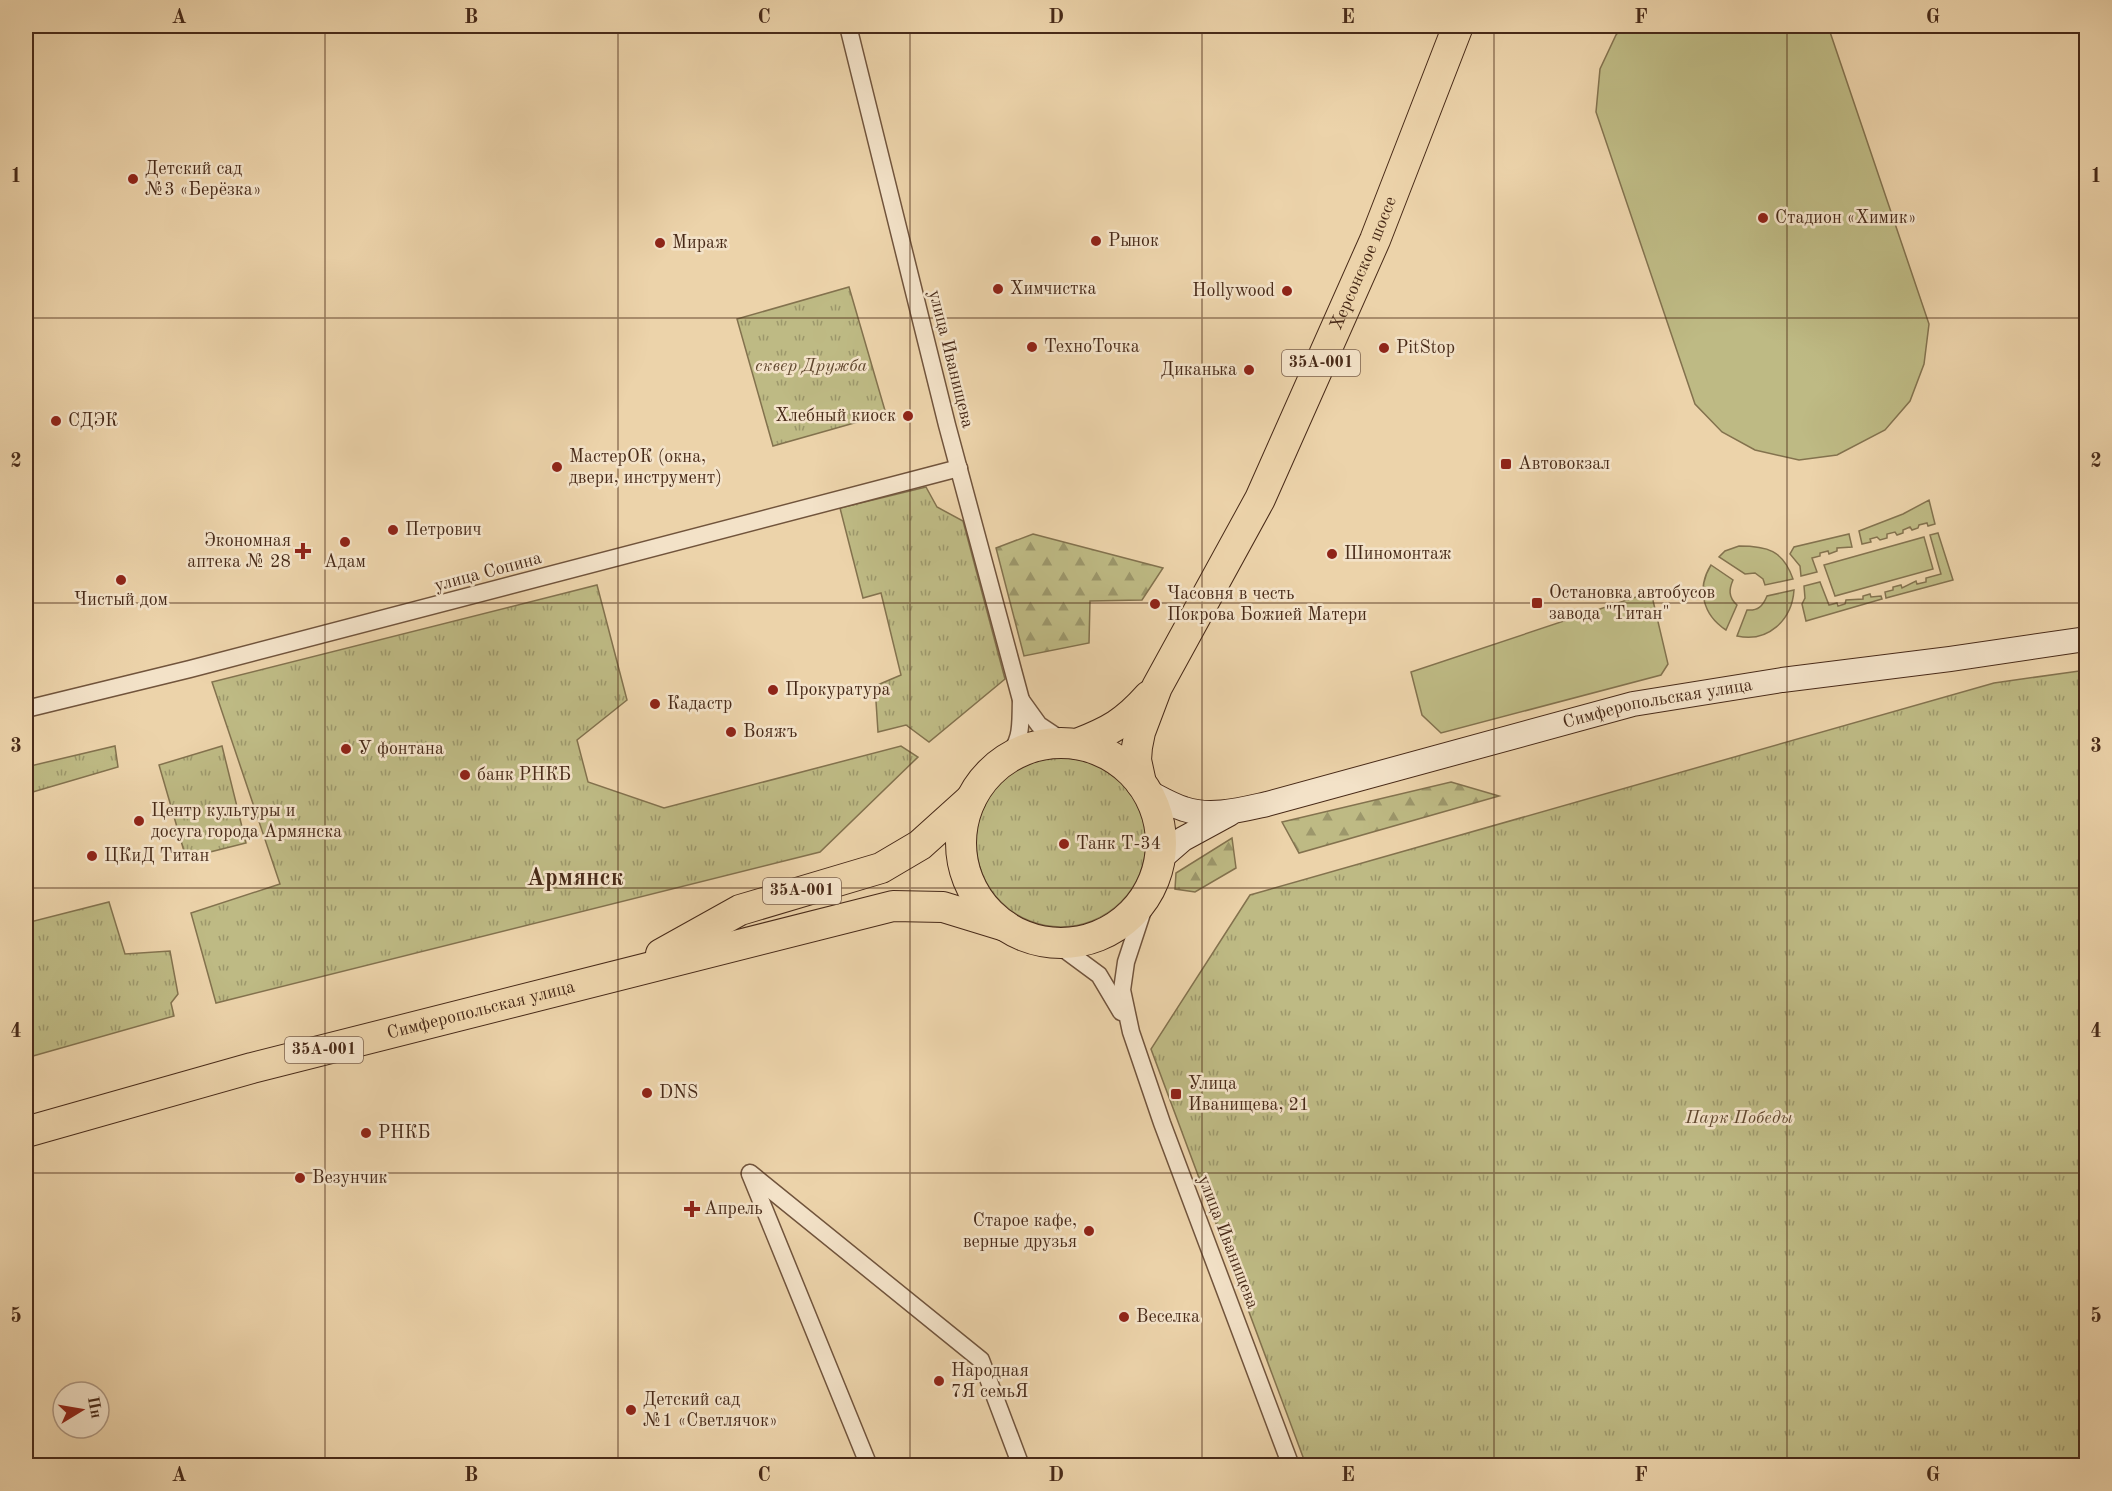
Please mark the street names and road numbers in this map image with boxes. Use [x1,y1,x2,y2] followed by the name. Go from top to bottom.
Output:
[1327,194,1400,333] street label: Херсонское шоссе
[925,288,977,430] street label: улица Иванищева
[1282,350,1360,376] road number: 35А-001
[432,549,544,595] street label: улица Сопина
[1561,676,1754,732] street label: Симферопольская улица
[763,878,841,904] road number: 35А-001
[385,978,577,1043] street label: Симферопольская улица
[285,1037,363,1063] road number: 35А-001
[1194,1173,1262,1311] street label: улица Иванищева

